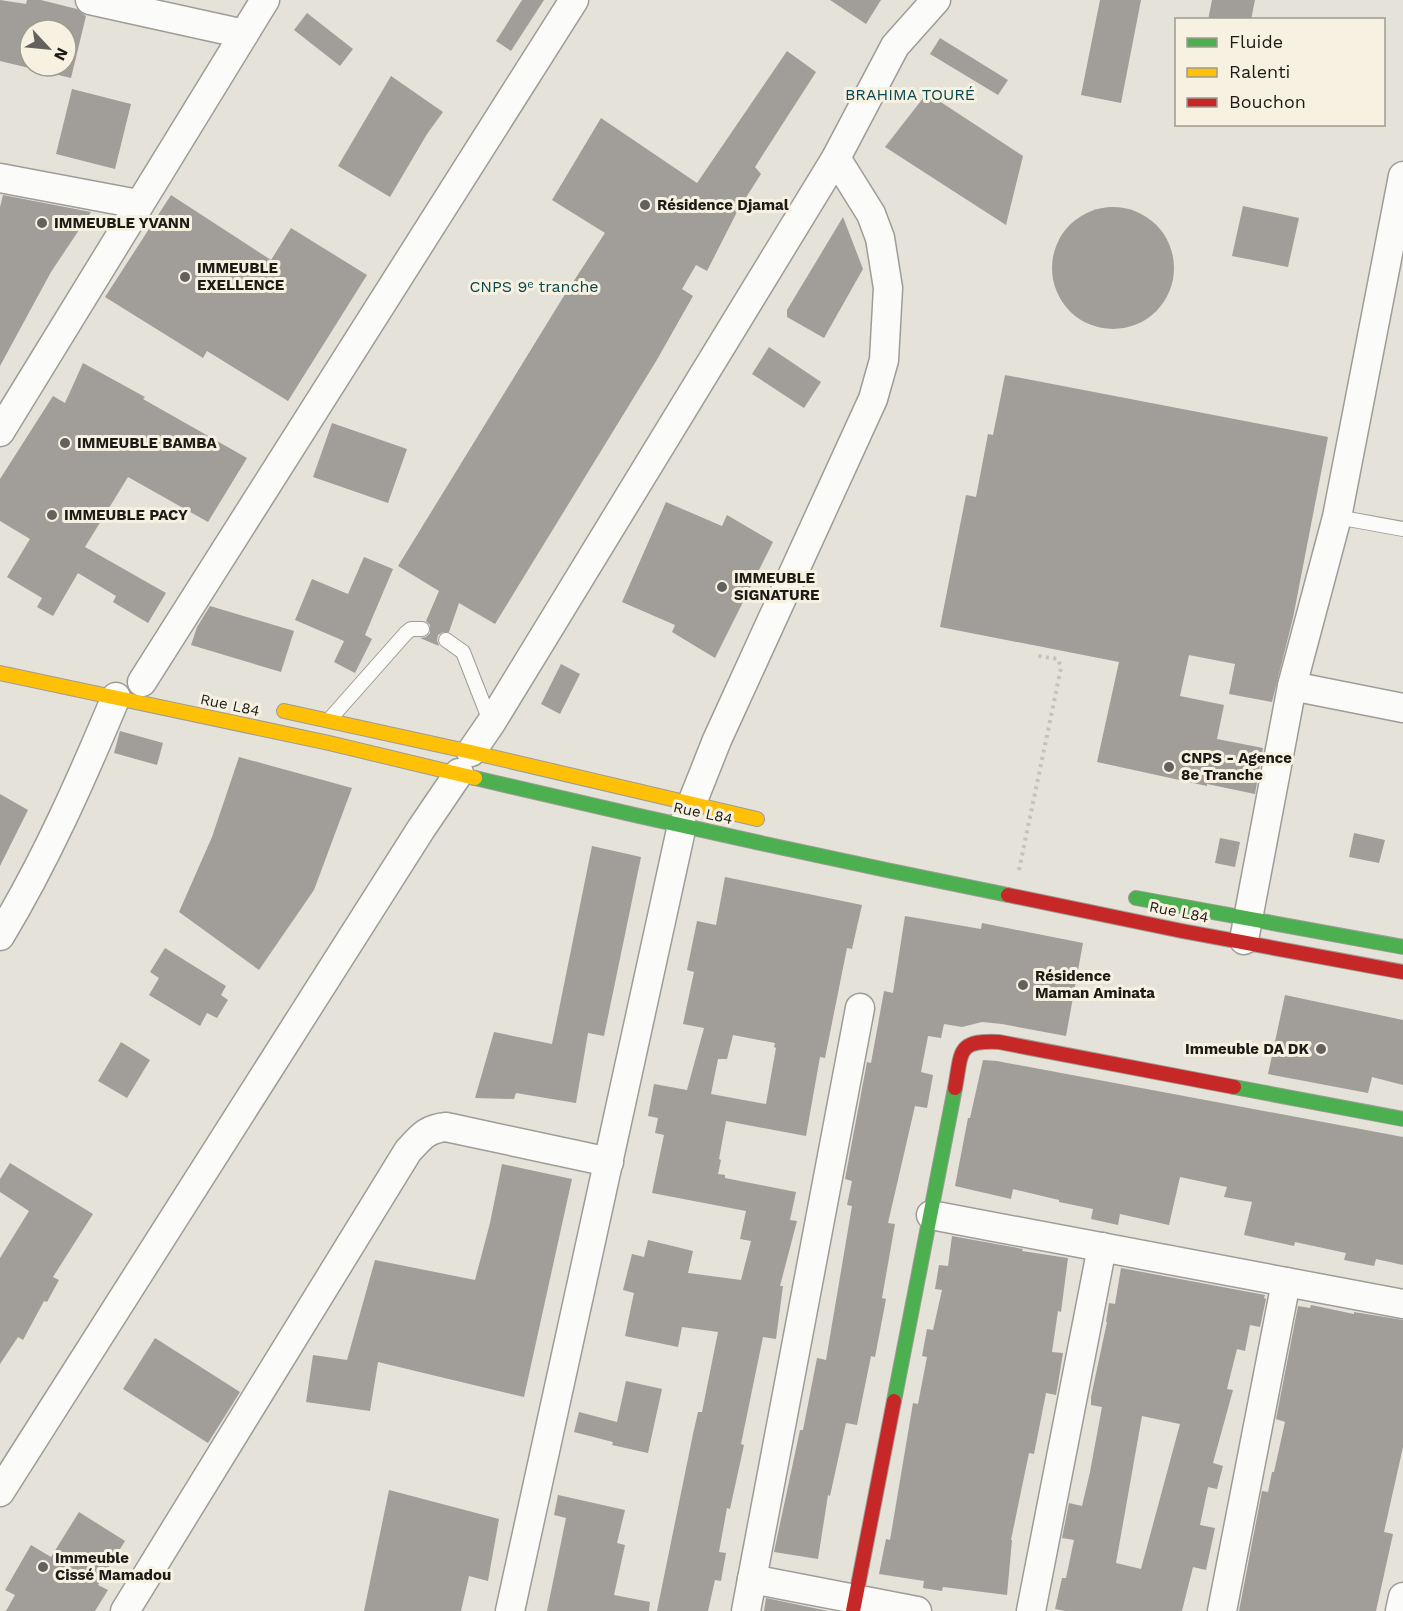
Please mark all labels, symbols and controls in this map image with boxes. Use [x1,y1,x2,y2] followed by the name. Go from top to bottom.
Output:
[18,18,78,78] north arrow
[1175,18,1385,126] legend
[1229,31,1283,52] text: Fluide
[50,45,72,64] text: N
[1229,61,1290,82] text: Ralenti
[845,85,975,104] district label: BRAHIMA TOURÉ
[1229,91,1306,112] text: Bouchon
[657,196,789,214] place label: Résidence Djamal
[638,198,652,212] marker: Résidence Djamal
[54,214,190,232] place label: IMMEUBLE YVANN
[35,216,49,230] marker: IMMEUBLE YVANN
[197,259,284,294] place label: IMMEUBLE EXELLENCE
[178,270,192,284] marker: IMMEUBLE EXELLENCE
[469,277,599,296] district label: CNPS 9ᵉ tranche
[77,434,217,452] place label: IMMEUBLE BAMBA
[58,436,72,450] marker: IMMEUBLE BAMBA
[64,506,188,524] place label: IMMEUBLE PACY
[45,508,59,522] marker: IMMEUBLE PACY
[734,569,820,604] place label: IMMEUBLE SIGNATURE
[715,580,729,594] marker: IMMEUBLE SIGNATURE
[199,690,261,720] street label: Rue L84
[1181,749,1292,784] place label: CNPS - Agence 8e Tranche
[1162,760,1176,774] marker: CNPS - Agence 8e Tranche
[672,798,734,828] street label: Rue L84
[1148,897,1210,927] street label: Rue L84
[1035,967,1155,1002] place label: Résidence Maman Aminata
[1016,978,1030,992] marker: Résidence Maman Aminata
[1185,1040,1310,1058] place label: Immeuble DA DK
[1314,1042,1328,1056] marker: Immeuble DA DK
[55,1549,171,1584] place label: Immeuble Cissé Mamadou
[36,1560,50,1574] marker: Immeuble Cissé Mamadou

